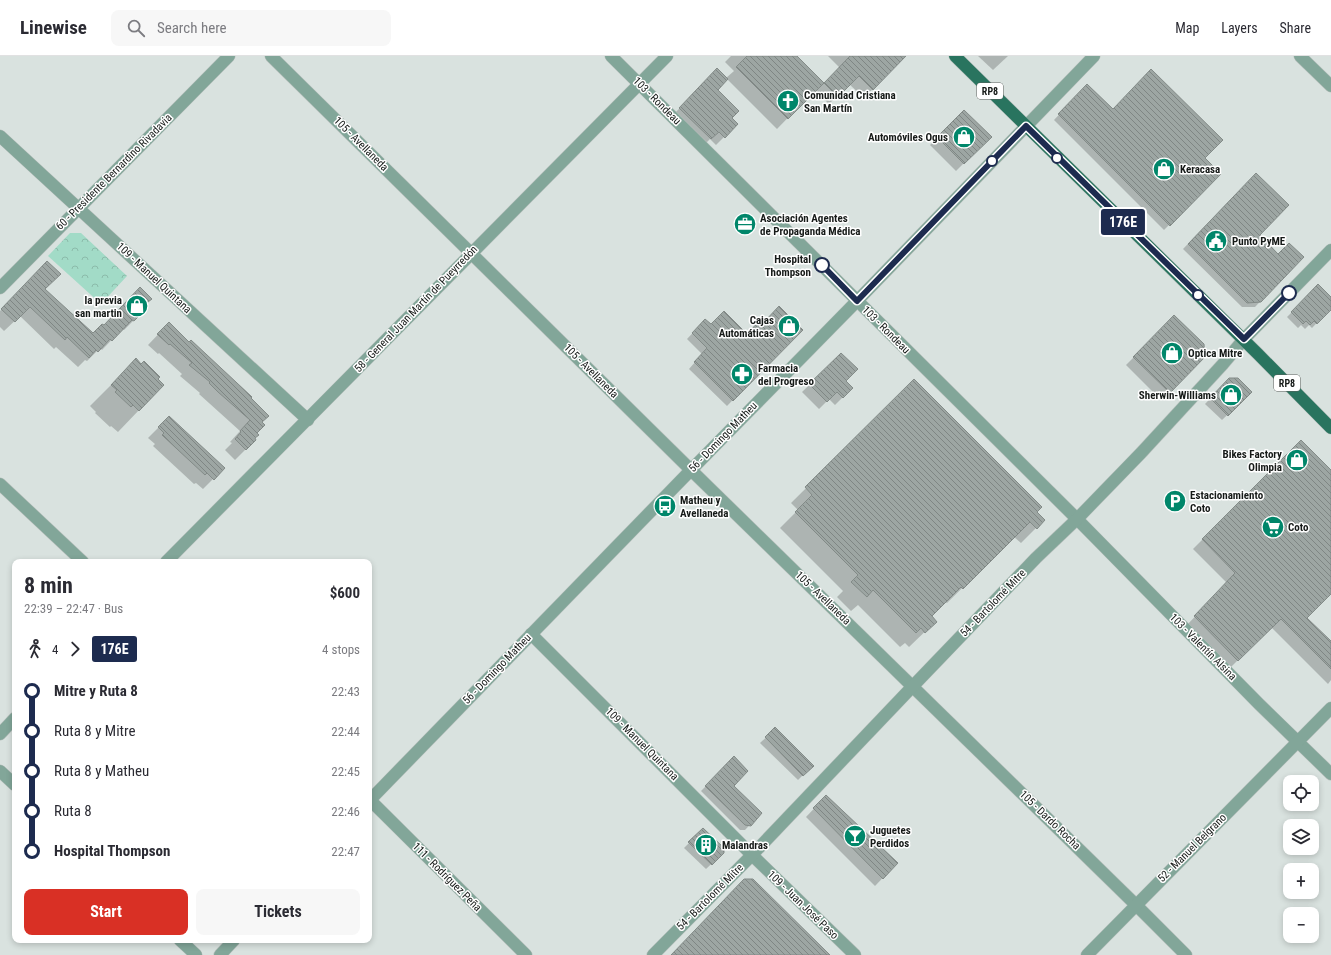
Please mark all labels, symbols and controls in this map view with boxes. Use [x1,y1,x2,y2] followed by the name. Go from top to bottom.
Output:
[111,10,391,46] search box
[20,16,87,39] text: Linewise
[125,17,147,39] icon: search
[157,19,227,37] text: Search here
[1175,20,1199,36] text: Map
[1221,20,1258,36] text: Layers
[1280,20,1311,36] text: Share
[630,74,684,128] street label: 103 - Rondeau
[977,83,1003,99] road number: RP8
[775,88,801,114] church icon: Comunidad Cristiana San Martín
[804,89,896,115] place label: Comunidad Cristiana San Martín
[53,111,175,233] street label: 60 - Presidente Bernardino Rivadavia
[331,114,391,174] street label: 105 - Avellaneda
[951,124,977,150] shop icon: Automóviles Ogus
[868,131,948,144] place label: Automóviles Ogus
[1051,152,1063,164] unlabelled marker
[986,155,998,167] unlabelled marker
[1151,156,1177,182] shop icon: Keracasa
[1180,163,1220,176] place label: Keracasa
[1095,209,1151,235] line badge: 176E
[732,211,758,237] office icon: Asociación Agentes de Propaganda Médica
[760,212,860,238] place label: Asociación Agentes de Propaganda Médica
[1109,214,1137,230] text: 176E
[1203,228,1229,254] public building icon: Punto PyME
[1232,235,1286,248] place label: Punto PyME
[114,240,194,316] street label: 109 - Manuel Quintana
[352,243,480,375] street label: 58 - General Juan Martín de Pueyrredón
[765,253,811,279] place label: Hospital Thompson
[814,257,830,273] marker: Hospital Thompson
[1281,285,1297,301] unlabelled marker
[1192,289,1204,301] unlabelled marker
[124,293,150,319] shop icon: la previa san martin
[75,294,122,320] place label: la previa san martin
[859,303,913,357] street label: 103 - Rondeau
[776,313,802,339] shop icon: Cajas Automáticas
[719,314,774,340] place label: Cajas Automáticas
[1159,340,1185,366] shop icon: Optica Mitre
[561,341,621,401] street label: 105 - Avellaneda
[1188,347,1242,360] place label: Optica Mitre
[729,361,755,387] pharmacy icon: Farmacia del Progreso
[758,362,815,388] place label: Farmacia del Progreso
[1274,375,1300,391] road number: RP8
[1218,382,1244,408] shop icon: Sherwin-Williams
[1139,389,1216,402] place label: Sherwin-Williams
[686,399,760,475] street label: 56 - Domingo Matheu
[1284,447,1310,473] shop icon: Bikes Factory Olimpia
[1222,448,1282,474] place label: Bikes Factory Olimpia
[1162,488,1188,514] parking icon: Estacionamiento Coto
[1190,489,1264,515] place label: Estacionamiento Coto
[652,493,678,519] bus stop icon: Matheu y Avellaneda
[680,494,728,520] place label: Matheu y Avellaneda
[1260,514,1286,540] supermarket icon: Coto
[1288,521,1309,534] place label: Coto
[958,567,1028,639] street label: 54 - Bartolomé Mitre
[793,569,853,627] street label: 105 - Avellaneda
[24,573,73,598] text: 8 min
[330,584,360,602] text: $600
[24,601,123,616] text: 22:39 – 22:47 · Bus
[1167,611,1239,683] street label: 103 - Valentín Alsina
[460,631,534,707] street label: 56 - Domingo Matheu
[24,638,46,660] icon: walk
[64,638,86,660] icon: forward
[100,641,129,657] text: 176E
[52,642,58,657] text: 4
[322,642,360,657] text: 4 stops
[54,682,138,700] text: Mitre y Ruta 8
[331,684,360,699] text: 22:43
[603,705,681,783] street label: 109 - Manuel Quintana
[54,722,136,740] text: Ruta 8 y Mitre
[331,724,360,739] text: 22:44
[54,762,149,780] text: Ruta 8 y Matheu
[331,764,360,779] text: 22:45
[1283,775,1319,943] map controls
[1283,775,1319,811] button: locate
[1017,788,1083,852] street label: 105 - Dardo Rocha
[54,802,92,820] text: Ruta 8
[331,804,360,819] text: 22:46
[1155,811,1229,885] street label: 52 - Manuel Belgrano
[1283,819,1319,855] button: layers
[842,823,868,849] bar icon: Juguetes Perdidos
[870,824,911,850] place label: Juguetes Perdidos
[693,832,719,858] building icon: Malandras
[722,839,768,852] place label: Malandras
[410,840,484,914] street label: 111 - Rodríguez Peña
[54,842,170,860] text: Hospital Thompson
[331,844,360,859] text: 22:47
[674,861,746,933] street label: 54 - Bartolomé Mitre
[1283,863,1319,899] button: +
[765,868,841,942] street label: 109 - Juan José Paso
[24,889,188,935] button: Start
[196,889,360,935] button: Tickets
[1283,907,1319,943] button: −

